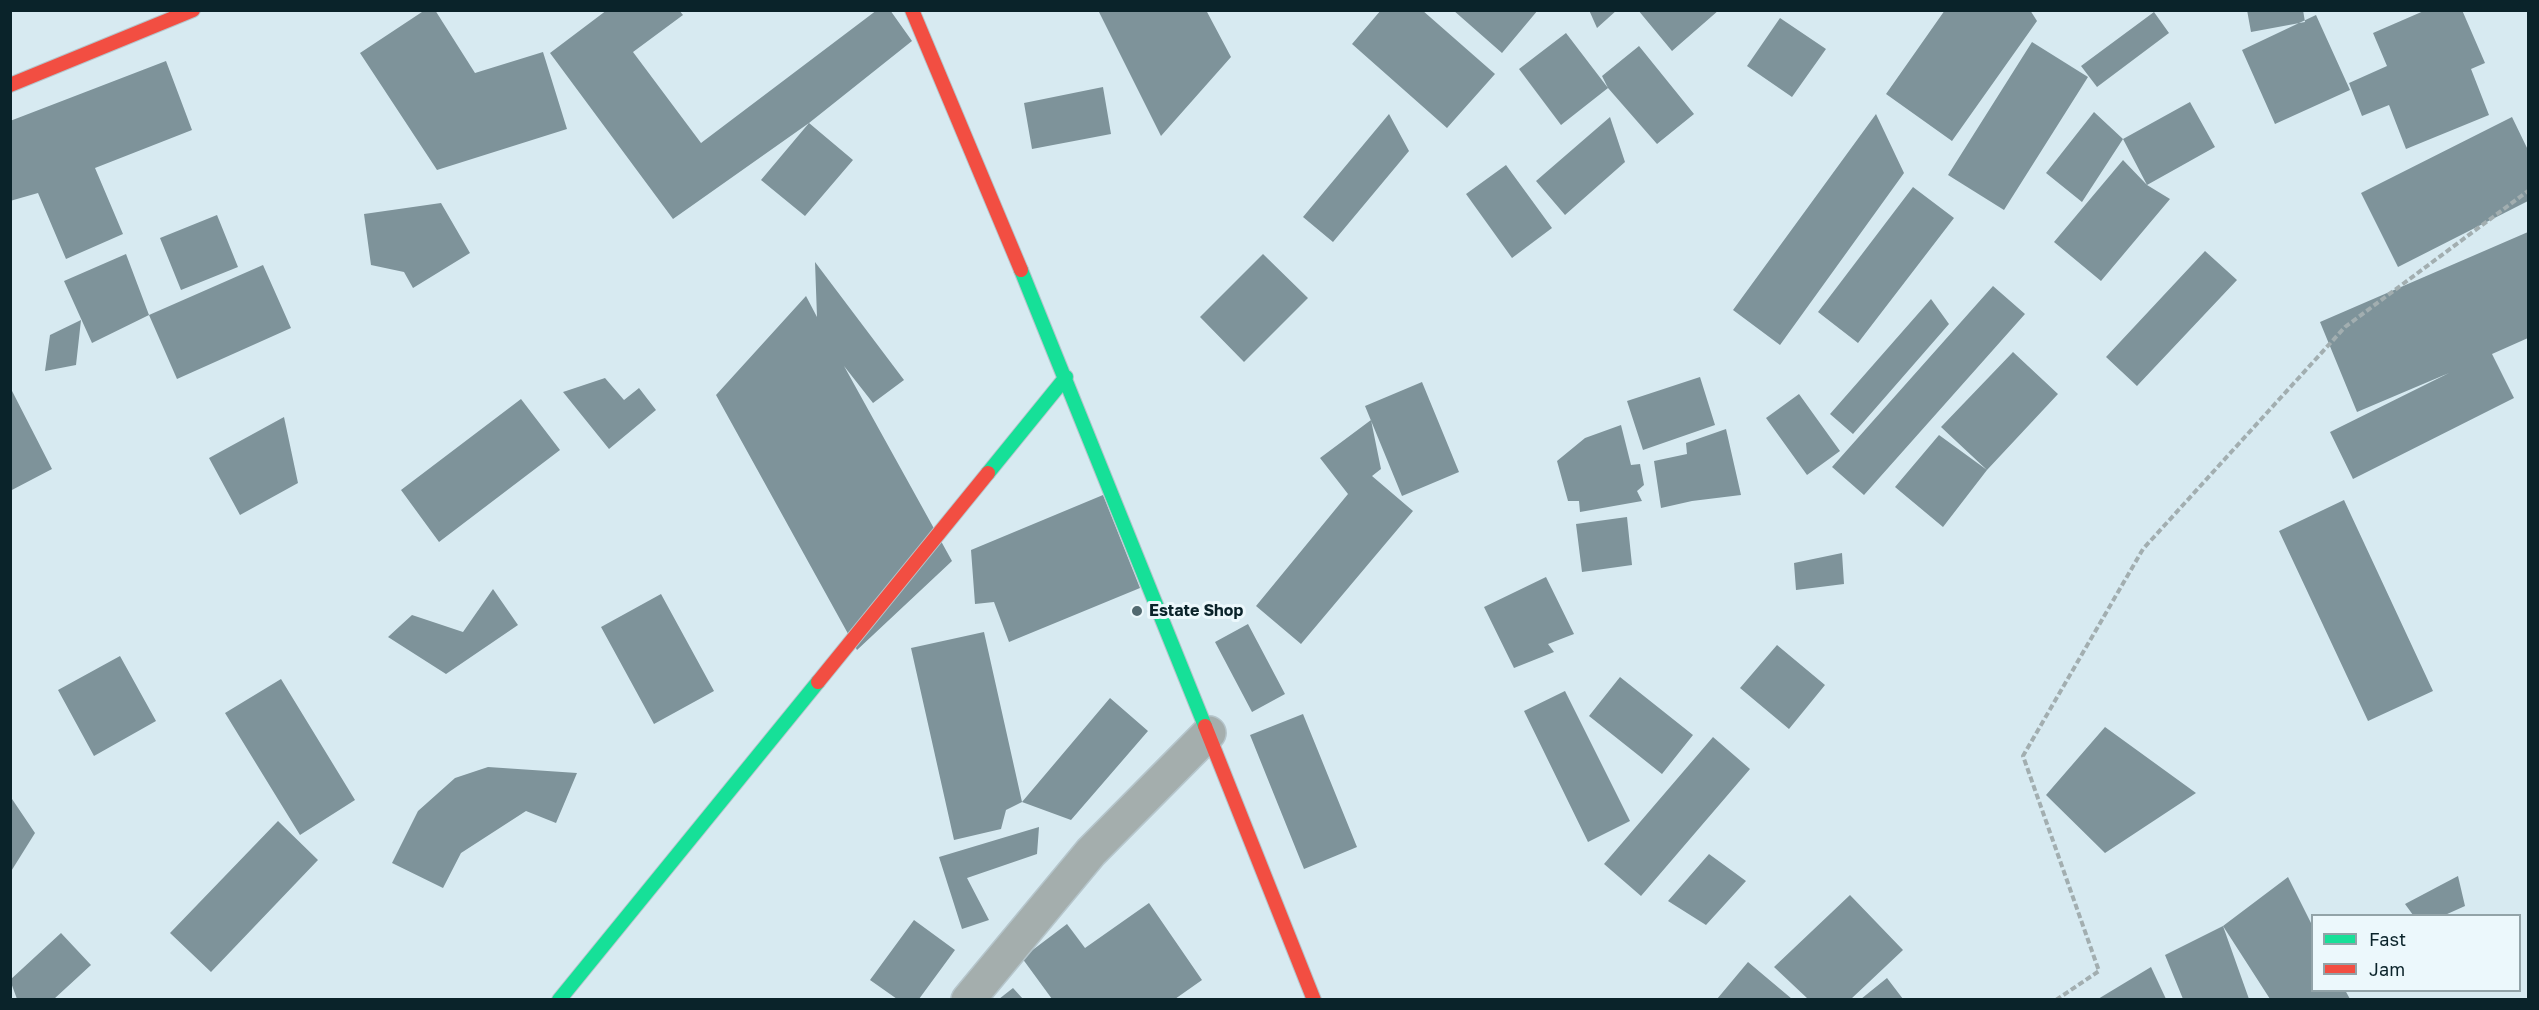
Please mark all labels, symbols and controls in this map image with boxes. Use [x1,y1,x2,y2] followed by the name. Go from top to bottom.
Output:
[1149,601,1243,621] place label: Estate Shop
[1130,604,1144,618] marker: Estate Shop
[2311,914,2521,992] legend
[2369,928,2406,950] text: Fast
[2369,958,2405,980] text: Jam

